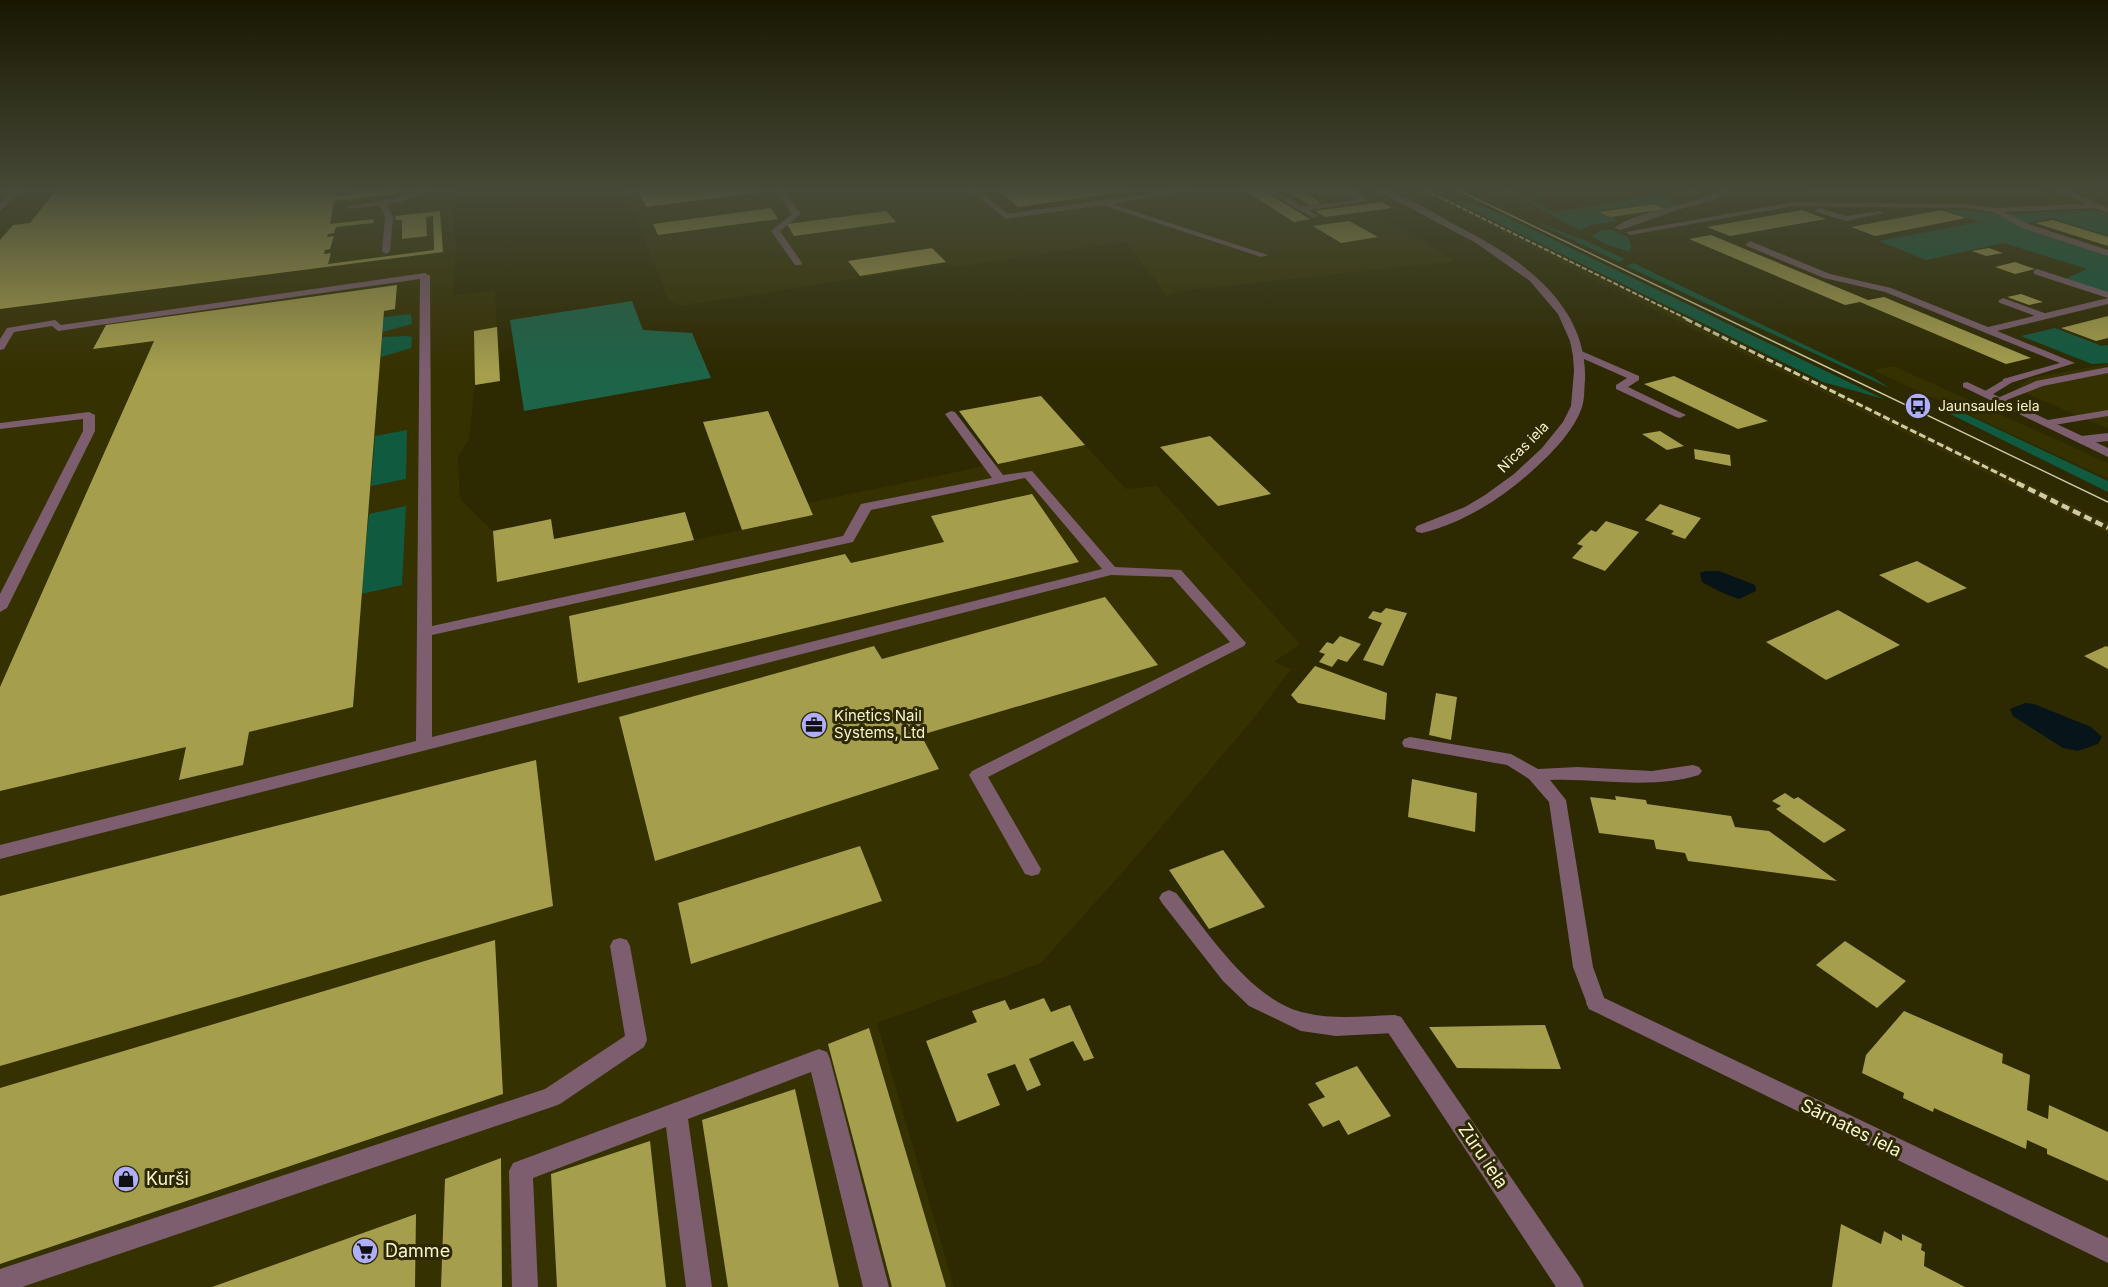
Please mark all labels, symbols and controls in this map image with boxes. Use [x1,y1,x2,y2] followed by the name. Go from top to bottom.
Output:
[1903,391,1933,421] bus stop icon: Jaunsaules iela
[1938,397,2040,414] place label: Jaunsaules iela
[1494,418,1552,476] street label: Nīcas iela
[834,706,925,742] place label: Kinetics Nail Systems, Ltd
[799,710,829,740] office icon: Kinetics Nail Systems, Ltd
[1797,1094,1905,1161] street label: Sārnates iela
[1454,1119,1513,1192] street label: Zūru iela
[111,1164,141,1194] shop icon: Kurši
[146,1168,189,1189] place label: Kurši
[350,1236,380,1266] supermarket icon: Damme
[385,1240,450,1261] place label: Damme

